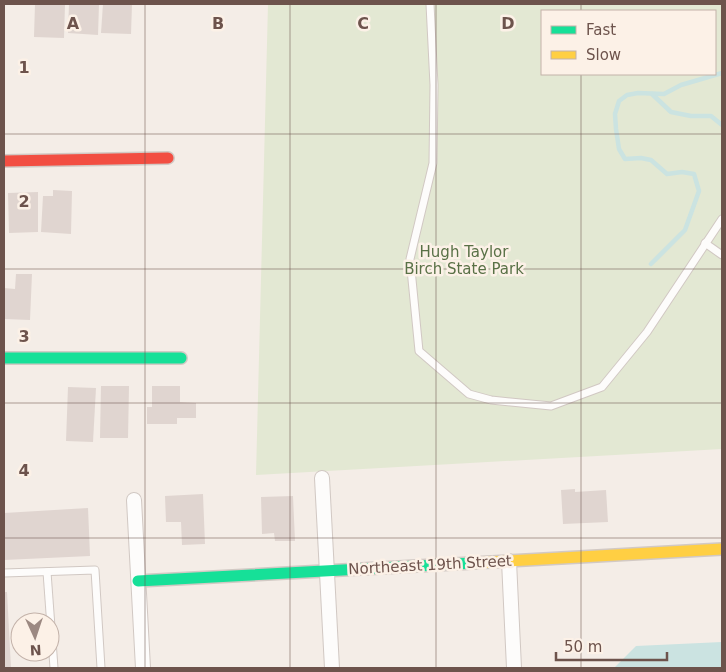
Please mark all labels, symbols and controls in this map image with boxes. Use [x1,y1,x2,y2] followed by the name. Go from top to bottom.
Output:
[541,10,716,75] legend
[67,14,80,33] text: A
[212,14,224,33] text: B
[357,14,369,33] text: C
[501,14,515,33] text: D
[586,21,616,39] text: Fast
[586,46,621,64] text: Slow
[18,58,30,77] text: 1
[18,192,30,211] text: 2
[404,243,524,278] park label: Hugh Taylor Birch State Park
[18,327,30,346] text: 3
[18,461,30,480] text: 4
[348,552,512,578] street label: Northeast 19th Street
[10,612,60,662] north arrow
[556,630,667,662] scale bar
[564,638,602,656] text: 50 m
[29,642,42,658] text: N

